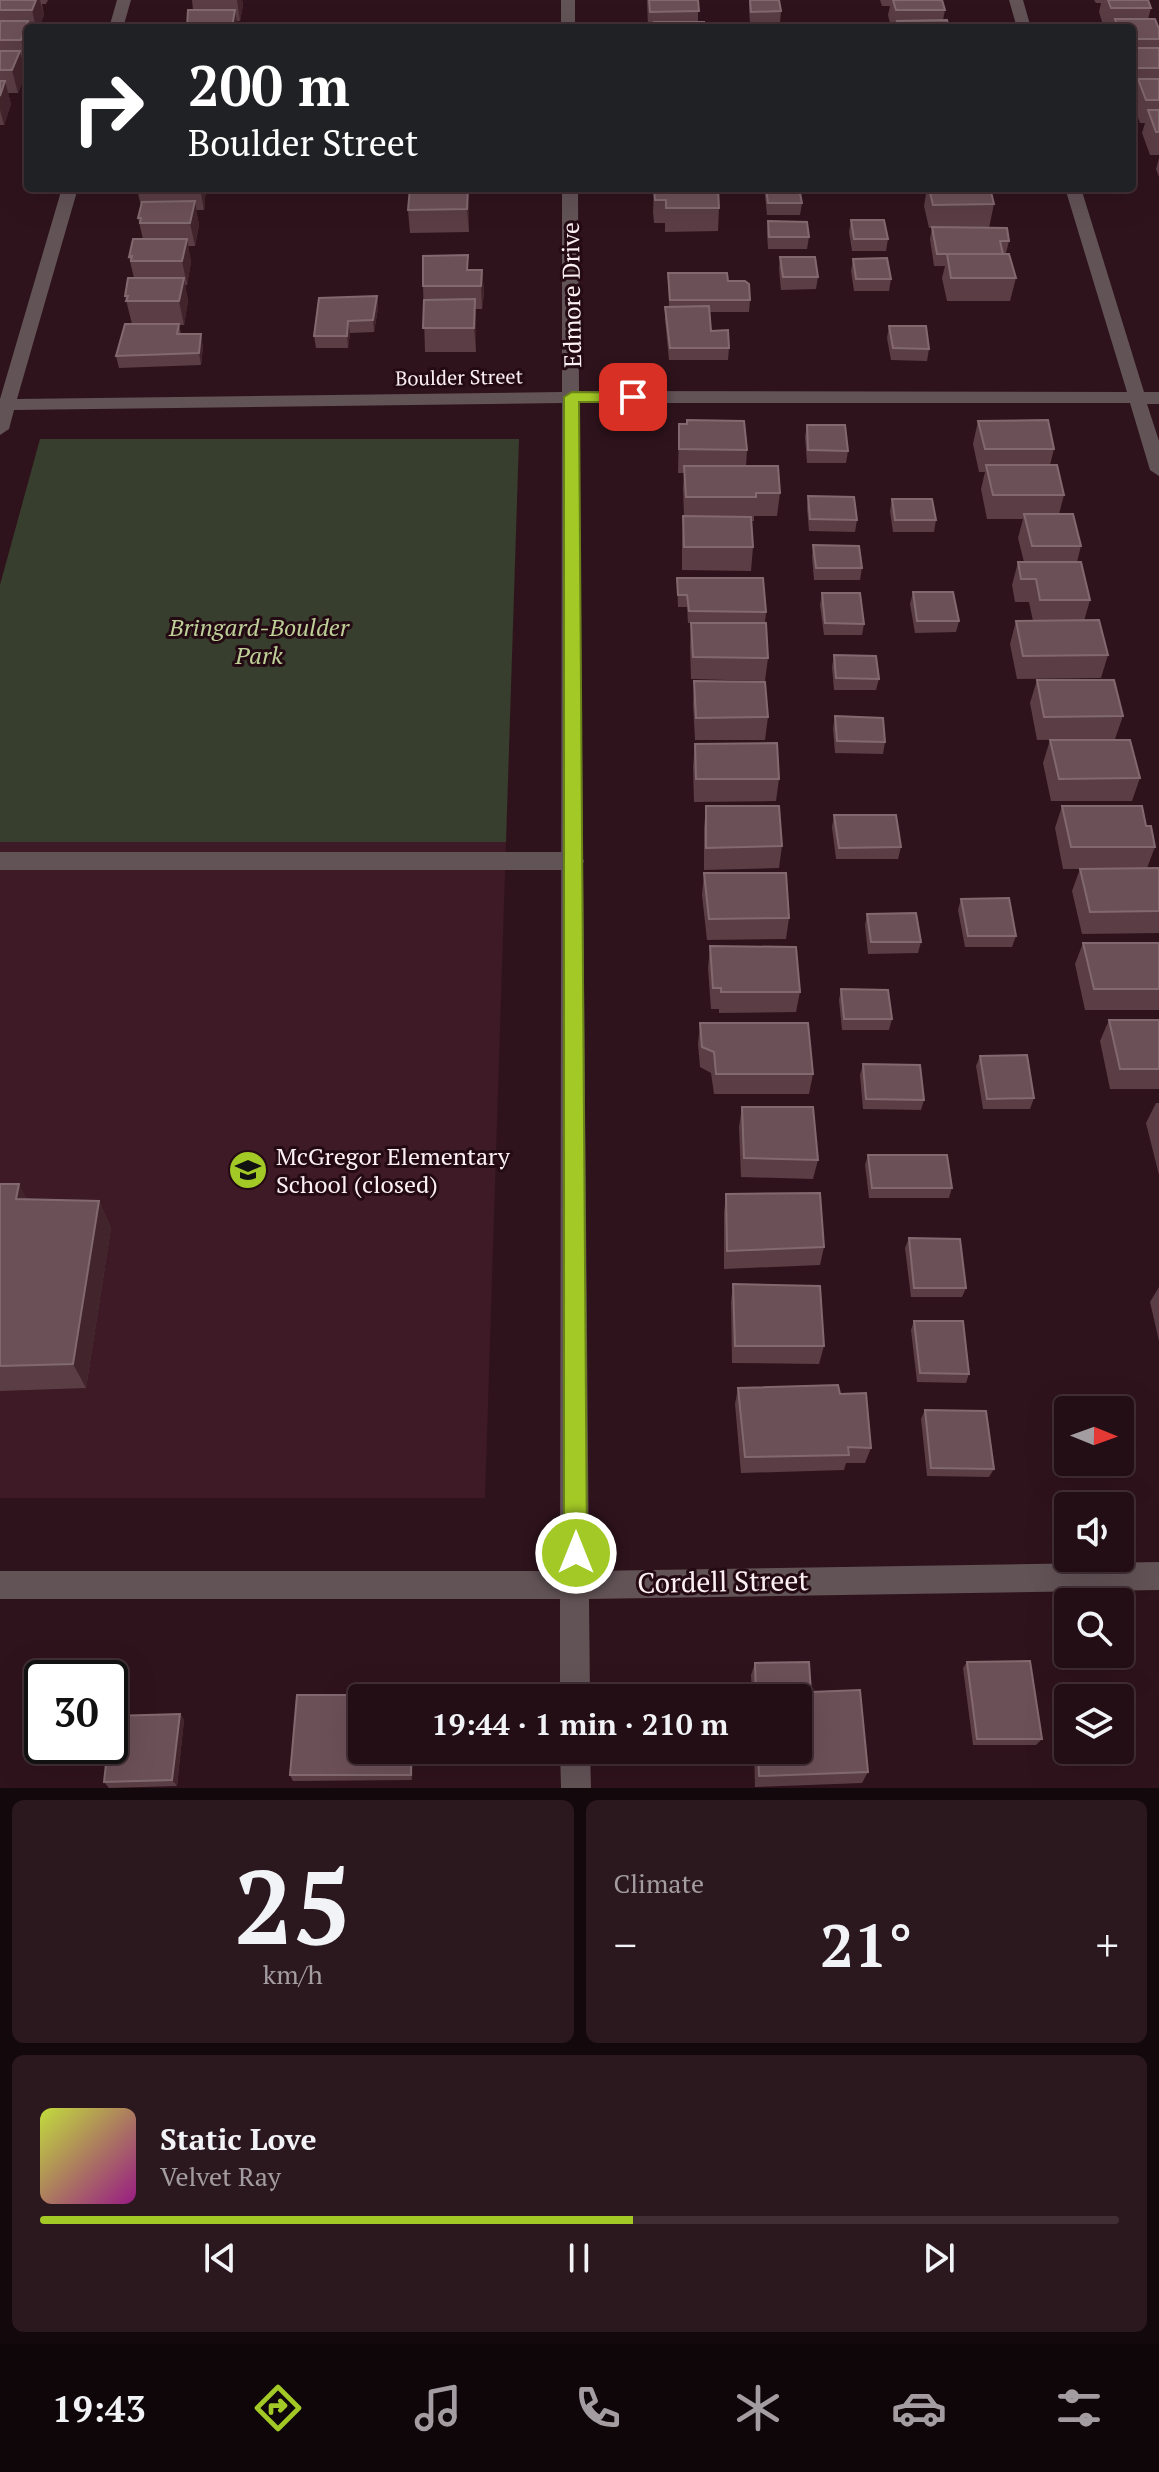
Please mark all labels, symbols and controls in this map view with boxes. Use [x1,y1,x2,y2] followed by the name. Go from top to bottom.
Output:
[188,48,350,122] text: 200 m
[56,56,160,160] icon: right
[188,119,418,166] text: Boulder Street
[554,222,588,368] street label: Edmore Drive
[395,362,524,392] street label: Boulder Street
[599,363,667,431] pin
[611,375,655,419] icon: arrive
[168,611,351,671] park label: Bringard-Boulder Park
[276,1140,511,1200] place label: McGregor Elementary School (closed)
[227,1149,269,1191] school or university icon: McGregor Elementary School (closed)
[1054,1396,1134,1476] north arrow
[1054,1396,1134,1764] map controls
[1054,1492,1134,1572] button: sound
[534,1511,618,1595] position arrow
[637,1561,810,1601] street label: Cordell Street
[1054,1588,1134,1668] button: search
[24,1660,128,1764] speed limit sign: 30
[1054,1684,1134,1764] button: layers
[432,1704,728,1744] text: 19:44 · 1 min · 210 m
[234,1836,352,1974] text: 25
[614,1866,704,1900] text: Climate
[820,1905,913,1984] text: 21°
[614,1915,637,1974] text: −
[1096,1915,1119,1974] text: +
[263,1957,323,1991] text: km/h
[160,2119,317,2159] text: Static Love
[160,2159,281,2193] text: Velvet Ray
[198,2236,242,2280] icon: previous
[557,2236,601,2280] icon: pause
[917,2236,961,2280] icon: next
[250,2380,306,2436] icon: directions
[410,2380,466,2436] icon: music
[570,2380,626,2436] icon: phone
[730,2380,786,2436] icon: climate
[891,2380,947,2436] icon: car
[1051,2380,1107,2436] icon: filters
[52,2385,146,2432] text: 19:43

